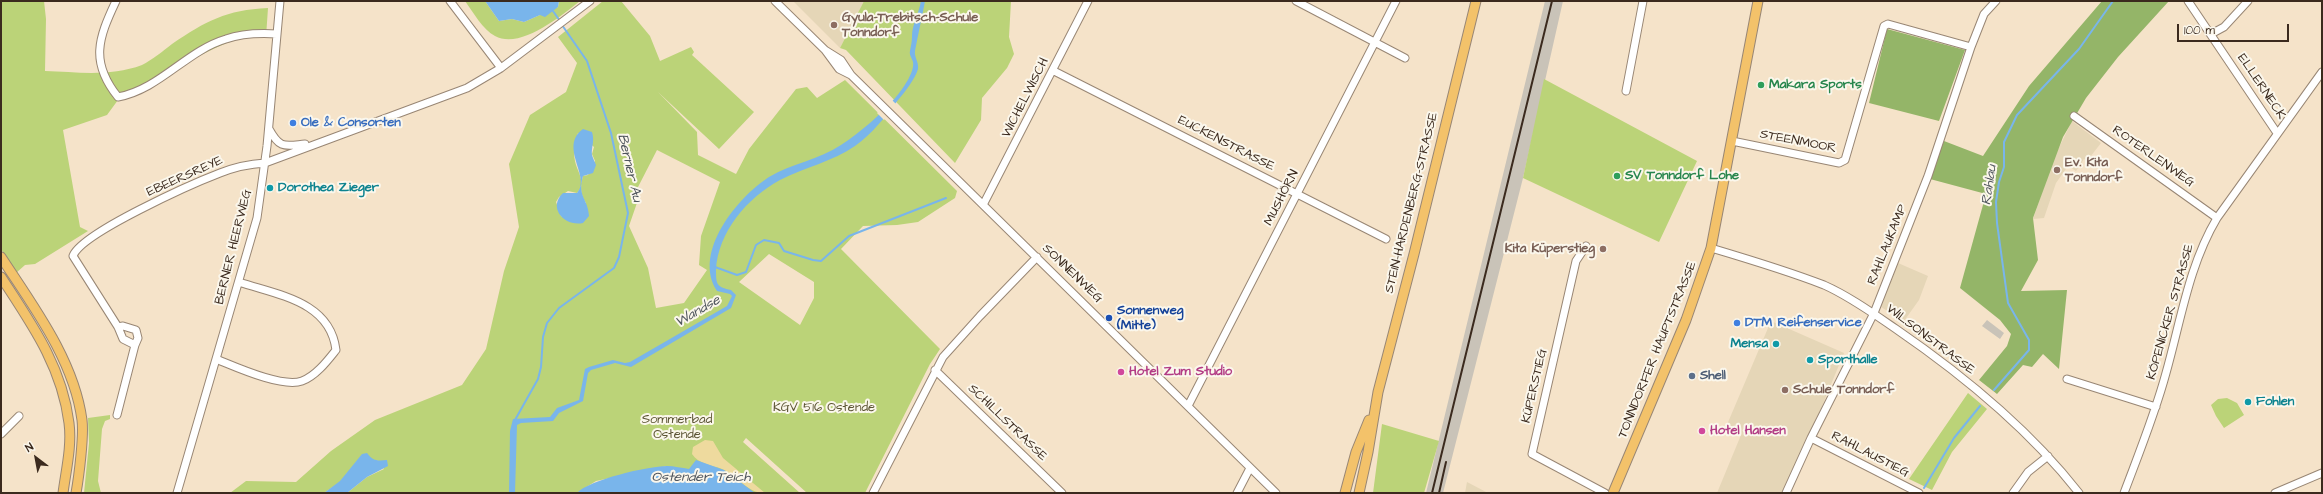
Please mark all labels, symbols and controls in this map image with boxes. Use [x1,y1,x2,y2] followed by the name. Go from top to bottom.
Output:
[842,10,978,41] place label: Gyula-Trebitsch-Schule Tonndorf
[2179,16,2291,42] scale bar
[829,20,839,30] marker: Gyula-Trebitsch-Schule Tonndorf
[2184,22,2215,39] text: 100 m
[2233,51,2289,123] street label: ELLERNECK
[999,55,1053,141] street label: WICHELWISCH
[1769,77,1862,93] place label: Makara Sports
[1756,80,1766,90] marker: Makara Sports
[1382,111,1442,295] street label: STEIN-HARDENBERG-STRASSE
[1175,113,1277,175] street label: EUCKENSTRASSE
[301,115,401,131] place label: Ole & Consorten
[288,118,298,128] marker: Ole & Consorten
[2109,123,2197,191] street label: ROTERLENWEG
[1759,127,1837,157] street label: STEENMOOR
[613,132,645,204] water label: Berner Au
[145,153,225,201] street label: EBEERSREYE
[2065,155,2122,186] place label: Ev. Kita Tonndorf
[1979,164,2001,206] water label: Rahlau
[2052,165,2062,175] marker: Ev. Kita Tonndorf
[1261,168,1303,228] street label: MUSHÖRN
[1625,168,1739,184] place label: SV Tonndorf Lohe
[1612,171,1622,181] marker: SV Tonndorf Lohe
[278,180,379,196] place label: Dorothea Zieger
[265,183,275,193] marker: Dorothea Zieger
[212,188,256,306] street label: BERNER HEERWEG
[1865,203,1911,287] street label: RAHLAUKAMP
[1038,241,1106,307] street label: SONNENWEG
[1505,241,1595,257] place label: Kita Küperstieg
[2144,242,2198,382] street label: KÖPENICKER STRASSE
[1598,244,1608,254] marker: Kita Küperstieg
[1615,259,1701,441] street label: TONNDORFER HAUPTSTRASSE
[673,292,723,332] water label: Wandse
[1883,302,1977,378] street label: WILSONSTRASSE
[1117,303,1183,334] place label: Sonnenweg (Mitte)
[1104,313,1114,323] marker: Sonnenweg (Mitte)
[1745,315,1862,331] place label: DTM Reifenservice
[1732,318,1742,328] marker: DTM Reifenservice
[1731,336,1768,352] place label: Mensa
[1771,339,1781,349] marker: Mensa
[1519,347,1551,425] street label: KÜPERSTIEG
[1818,352,1878,368] place label: Sporthalle
[1805,355,1815,365] marker: Sporthalle
[1129,364,1232,380] place label: Hotel Zum Studio
[1116,367,1126,377] marker: Hotel Zum Studio
[1700,368,1726,384] place label: Shell
[1687,371,1697,381] marker: Shell
[964,381,1050,465] street label: SCHILLSTRASSE
[1793,382,1894,398] place label: Schule Tonndorf
[1780,385,1790,395] marker: Schule Tonndorf
[2256,394,2294,410] place label: Fohlen
[2243,397,2253,407] marker: Fohlen
[773,400,875,416] park label: KGV 516 Ostende
[642,412,712,443] park label: Sommerbad Ostende
[1710,423,1786,439] place label: Hotel Hansen
[1697,426,1707,436] marker: Hotel Hansen
[1828,429,1912,481] street label: RAHLAUSTIEG
[16,438,56,478] north arrow
[22,439,36,456] text: N
[652,470,750,486] water label: Ostender Teich

